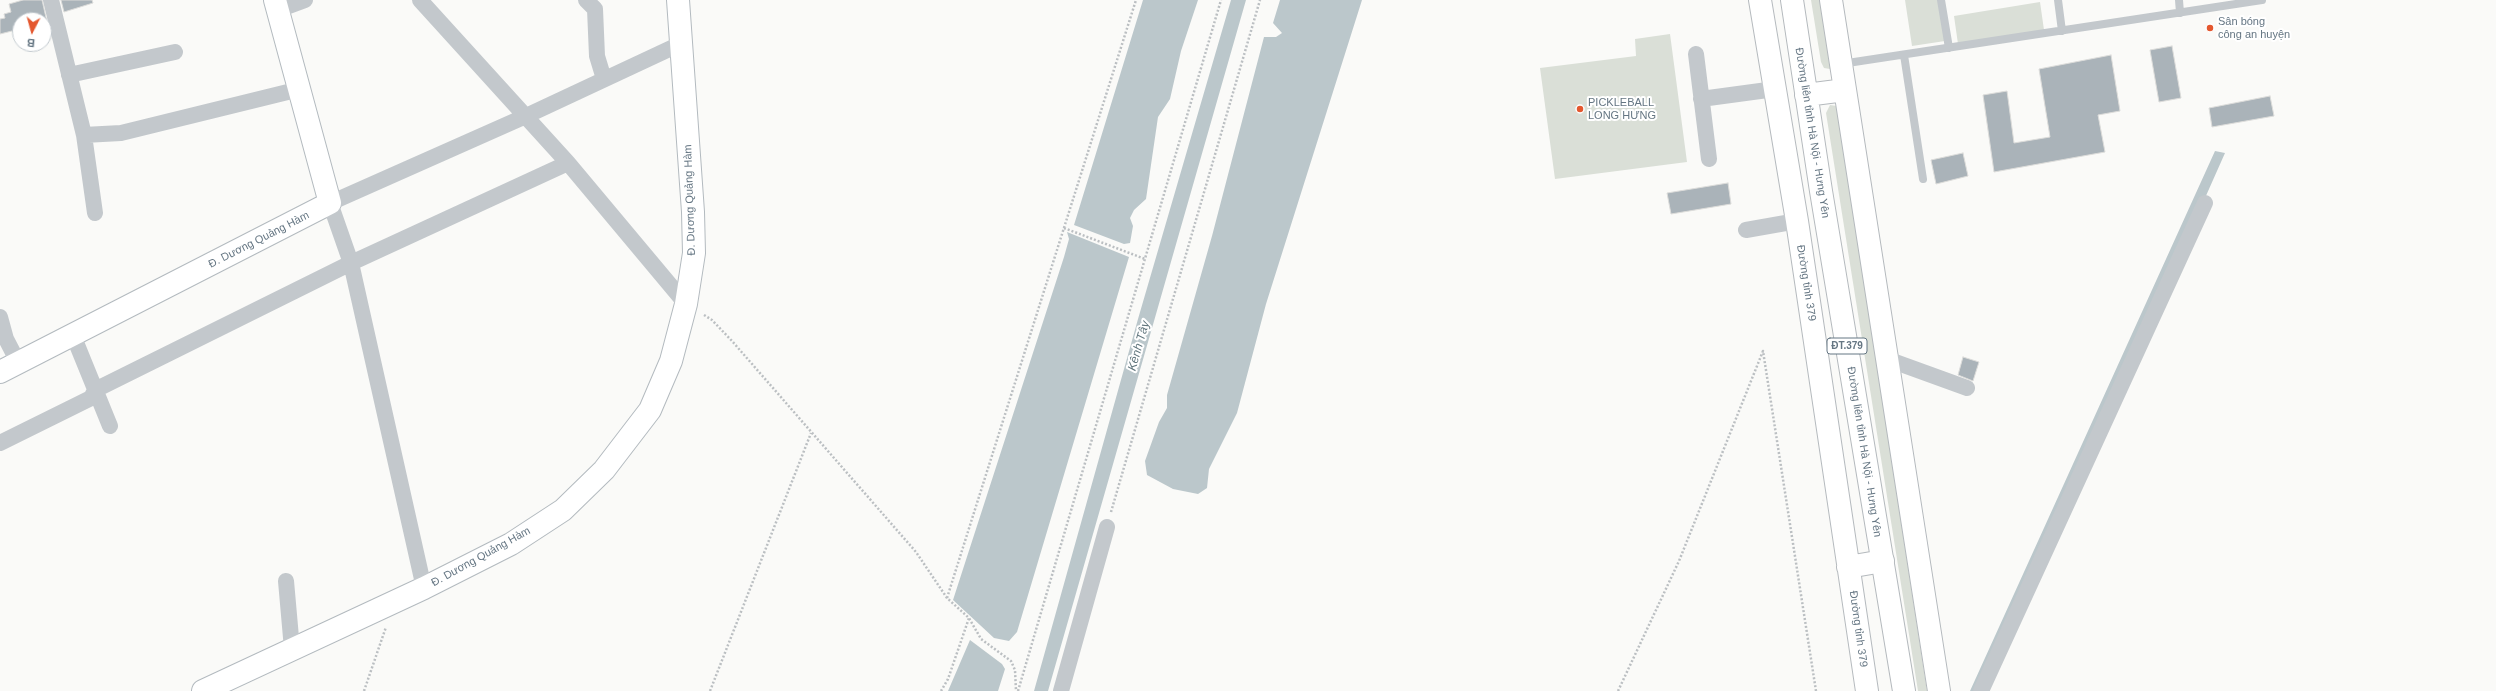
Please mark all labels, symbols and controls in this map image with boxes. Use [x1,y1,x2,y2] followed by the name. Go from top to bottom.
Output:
[12,12,52,52] north arrow
[2218,15,2290,41] place label: Sân bóng công an huyện
[2205,23,2215,33] marker: Sân bóng công an huyện
[26,37,35,49] text: B
[1792,47,1832,219] street label: Đường liên tỉnh Hà Nội - Hưng Yên
[1588,96,1656,122] place label: PICKLEBALL LONG HƯNG
[1575,104,1585,114] marker: PICKLEBALL LONG HƯNG
[681,144,699,256] street label: Đ. Dương Quảng Hàm
[206,209,312,271] street label: Đ. Dương Quảng Hàm
[1793,244,1819,322] street label: Đường tỉnh 379
[1125,319,1153,373] water label: Kênh Tây
[1827,338,1867,354] road number: ĐT.379
[1844,366,1884,538] street label: Đường liên tỉnh Hà Nội - Hưng Yên
[429,524,533,590] street label: Đ. Dương Quảng Hàm
[1846,590,1870,668] street label: Đường tỉnh 379

